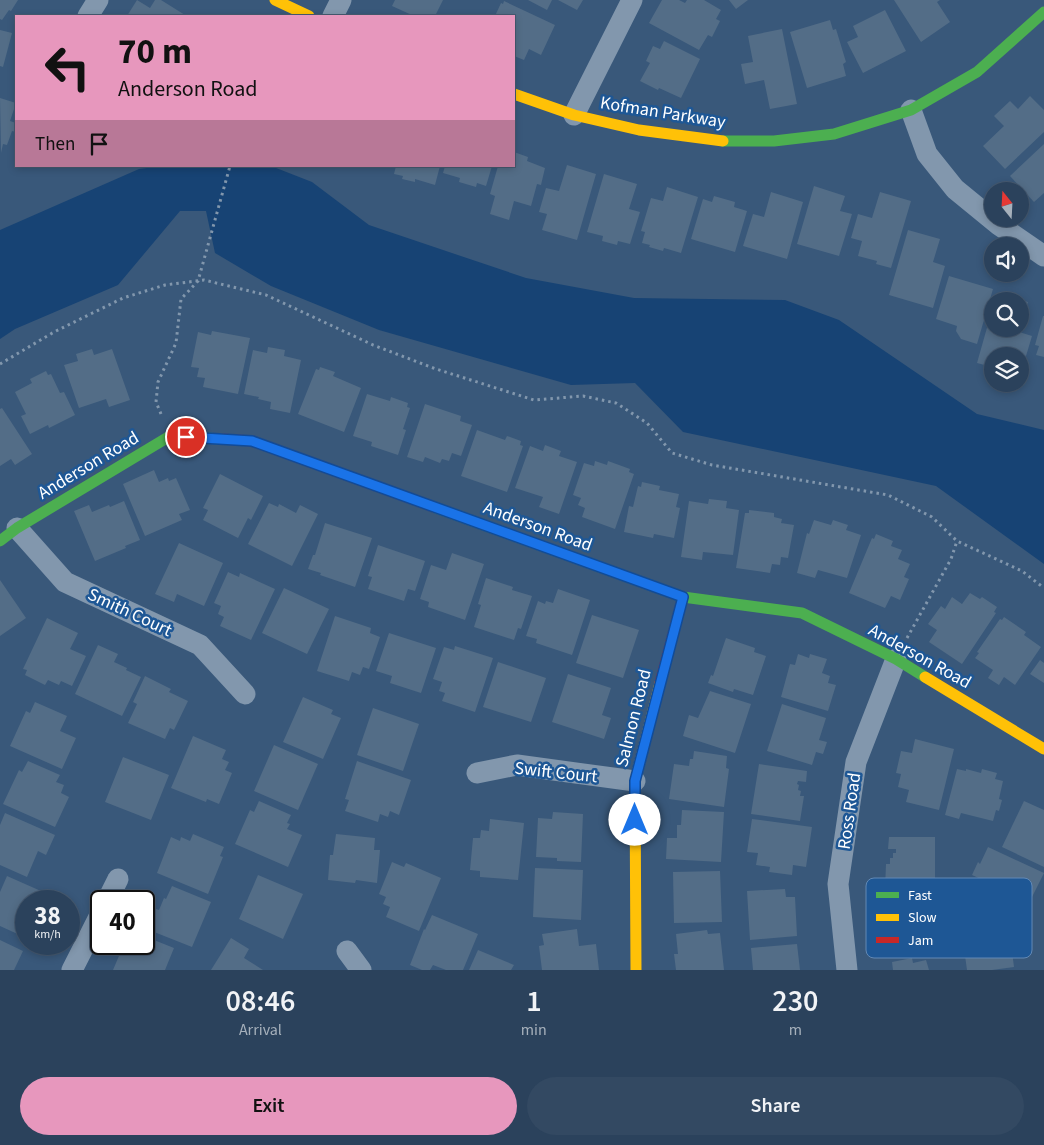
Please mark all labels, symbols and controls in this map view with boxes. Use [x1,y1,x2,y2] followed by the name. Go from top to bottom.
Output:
[118,27,192,77] text: 70 m
[35,35,100,100] icon: left
[118,73,257,105] text: Anderson Road
[598,90,728,135] street label: Kofman Parkway
[85,130,113,158] icon: arrive
[35,131,75,158] text: Then
[984,182,1029,228] north arrow
[984,182,1029,392] map controls
[984,237,1029,282] button: sound
[984,292,1029,337] button: search
[984,347,1029,392] button: layers
[165,416,207,458] pin
[172,423,200,451] icon: arrive
[33,425,144,506] street label: Anderson Road
[480,495,596,558] street label: Anderson Road
[83,582,176,643] street label: Smith Court
[864,618,976,695] street label: Anderson Road
[609,667,658,770] street label: Salmon Road
[513,756,599,789] street label: Swift Court
[832,771,867,851] street label: Ross Road
[608,793,660,845] position arrow
[866,878,1032,958] legend
[908,886,932,906] text: Fast
[90,890,155,955] speed limit sign: 40
[34,898,61,934] text: 38
[908,908,937,928] text: Slow
[34,926,61,943] text: km/h
[908,931,933,951] text: Jam
[226,980,295,1023] text: 08:46
[526,980,542,1023] text: 1
[772,980,818,1023] text: 230
[239,1019,282,1041] text: Arrival
[521,1019,547,1041] text: min
[789,1019,802,1041] text: m
[20,1077,517,1135] button: Exit
[527,1077,1024,1135] button: Share

